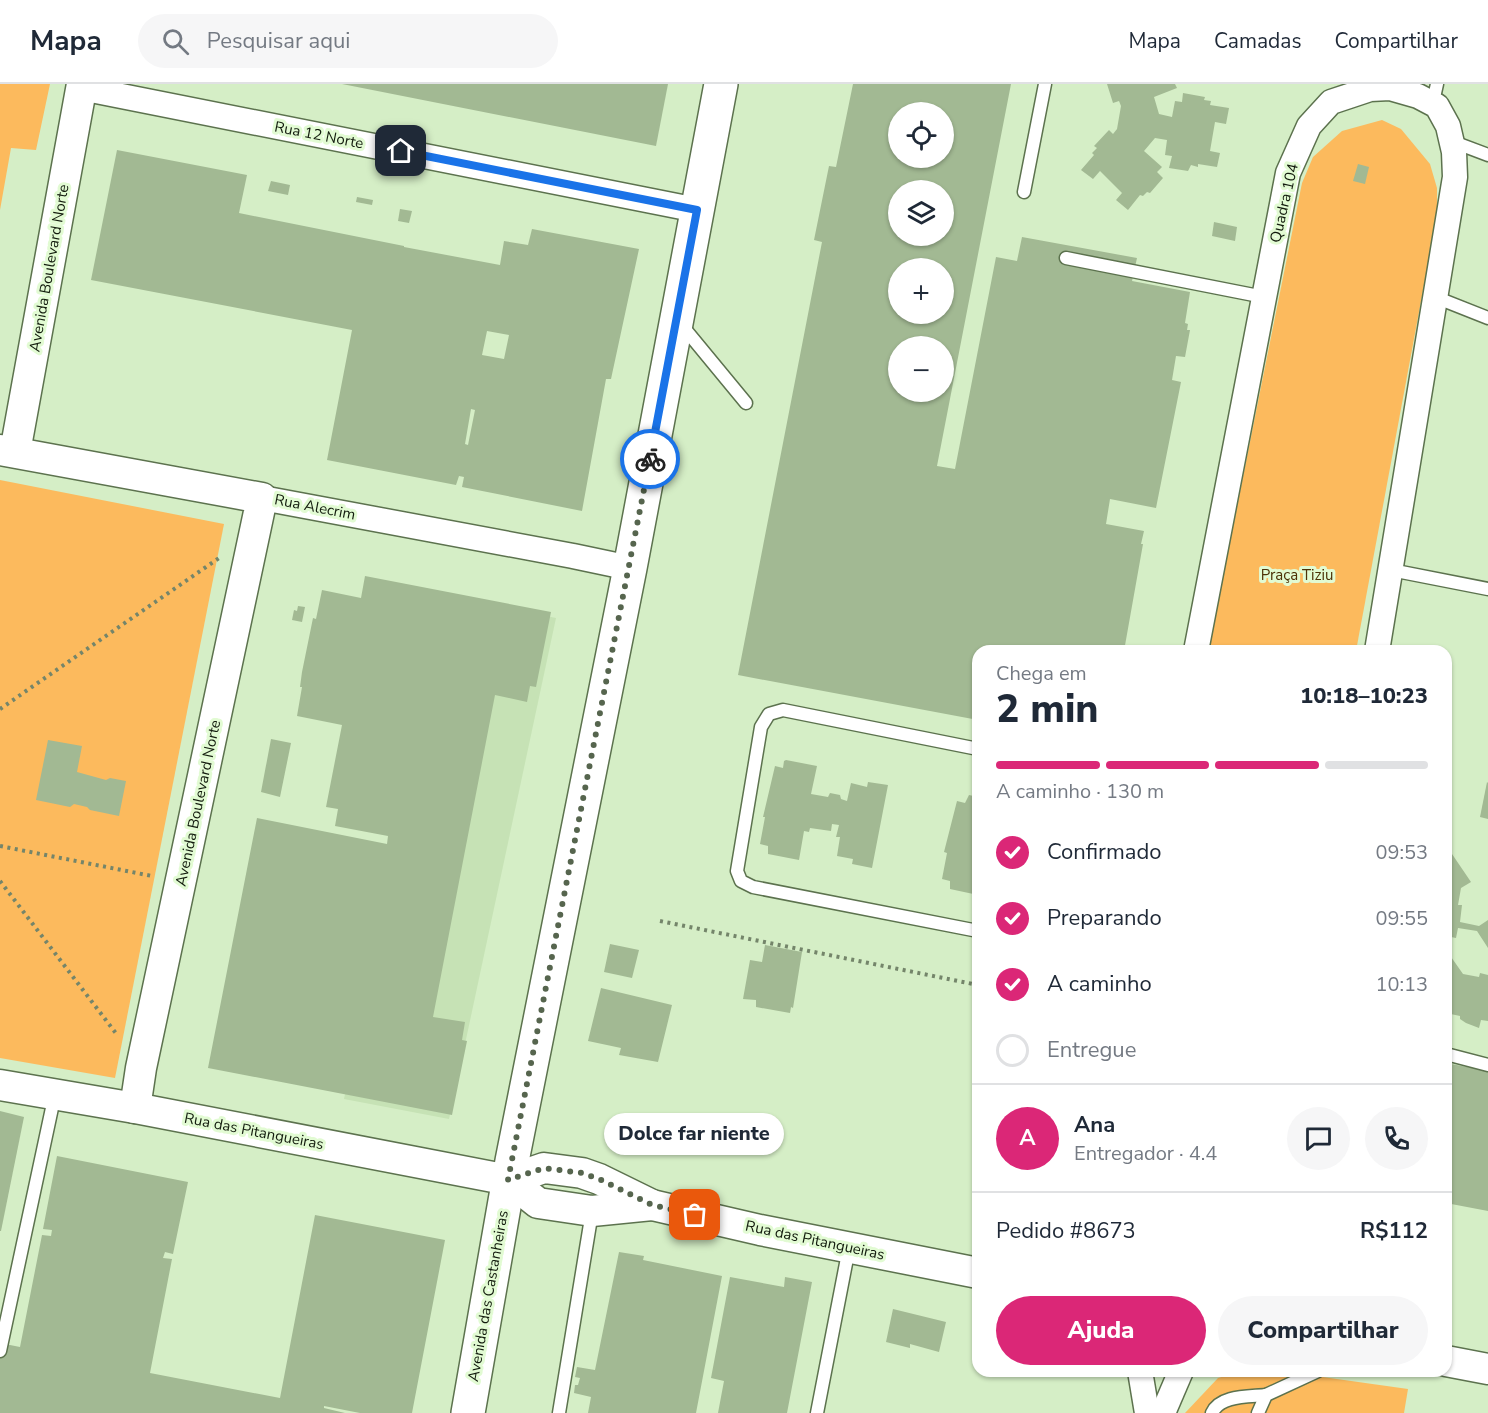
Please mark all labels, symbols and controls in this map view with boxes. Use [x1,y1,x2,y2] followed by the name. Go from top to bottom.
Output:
[138,14,558,68] search box
[30,22,102,60] text: Mapa
[159,25,192,58] icon: search
[207,26,350,56] text: Pesquisar aqui
[1129,27,1181,55] text: Mapa
[1214,27,1301,55] text: Camadas
[1334,27,1458,55] text: Compartilhar
[888,102,954,402] map controls
[888,102,954,168] button: locate
[273,117,365,153] street label: Rua 12 Norte
[375,125,426,176] pin
[384,134,417,167] icon: home
[1265,161,1303,245] street label: Quadra 104
[888,180,954,246] button: layers
[24,183,74,353] street label: Avenida Boulevard Norte
[888,258,954,324] button: +
[888,336,954,402] button: −
[620,429,680,489] courier
[634,443,667,476] icon: bike
[273,489,357,525] street label: Rua Alecrim
[1261,565,1333,585] park label: Praça Tiziu
[996,660,1087,687] text: Chega em
[1300,681,1428,711] text: 10:18–10:23
[996,683,1099,736] text: 2 min
[171,718,225,888] street label: Avenida Boulevard Norte
[996,778,1164,805] text: A caminho · 130 m
[996,836,1029,869] icon: check
[1047,837,1162,867] text: Confirmado
[1375,839,1428,866] text: 09:53
[996,902,1029,935] icon: check
[1047,903,1162,933] text: Preparando
[1375,905,1428,932] text: 09:55
[996,968,1029,1001] icon: check
[1047,969,1152,999] text: A caminho
[1375,971,1428,998] text: 10:13
[1047,1035,1136,1065] text: Entregue
[1287,1107,1350,1170] button: chat
[1365,1107,1428,1170] button: phone
[182,1108,326,1154] street label: Rua das Pitangueiras
[1074,1110,1115,1140] text: Ana
[605,1113,785,1155] callout: Dolce far niente
[618,1120,770,1147] text: Dolce far niente
[1019,1123,1036,1153] text: A
[1074,1140,1217,1167] text: Entregador · 4.4
[669,1189,720,1240] pin
[678,1198,711,1231] icon: bag
[463,1209,513,1383] street label: Avenida das Castanheiras
[744,1215,886,1265] street label: Rua das Pitangueiras
[996,1216,1136,1246] text: Pedido #8673
[1360,1216,1428,1246] text: R$112
[996,1296,1206,1365] button: Ajuda
[1218,1296,1428,1365] button: Compartilhar

